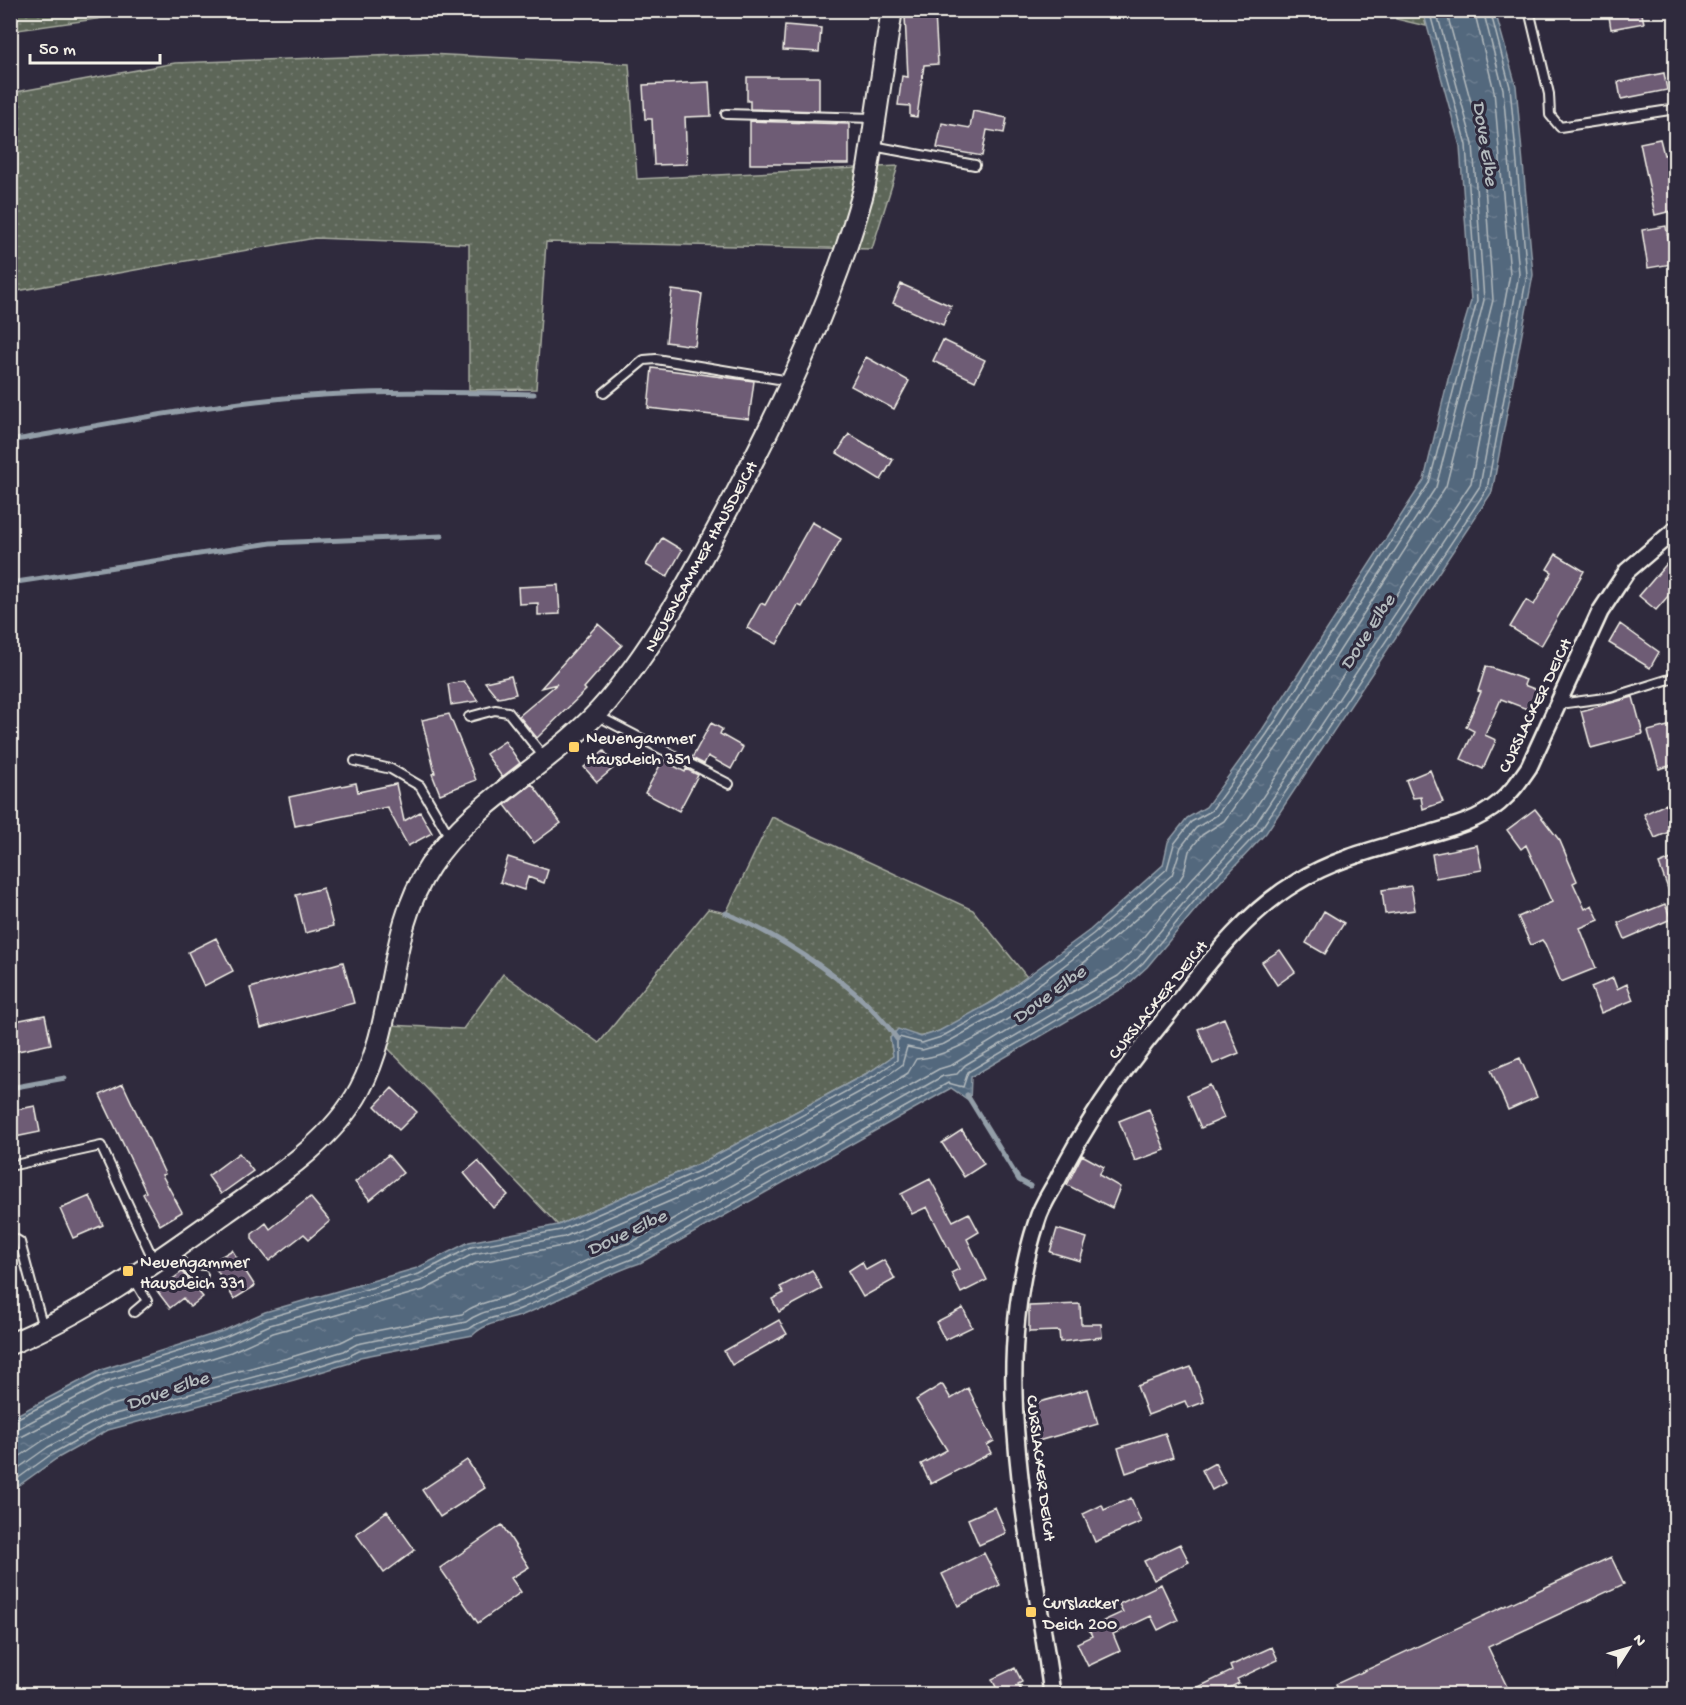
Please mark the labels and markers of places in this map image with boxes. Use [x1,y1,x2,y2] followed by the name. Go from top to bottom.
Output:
[586,729,696,771] place label: Neuengammer Hausdeich 351
[567,740,581,754] marker: Neuengammer Hausdeich 351
[140,1253,250,1295] place label: Neuengammer Hausdeich 331
[121,1264,135,1278] marker: Neuengammer Hausdeich 331
[1042,1594,1120,1636] place label: Curslacker Deich 200
[1024,1605,1038,1619] marker: Curslacker Deich 200

